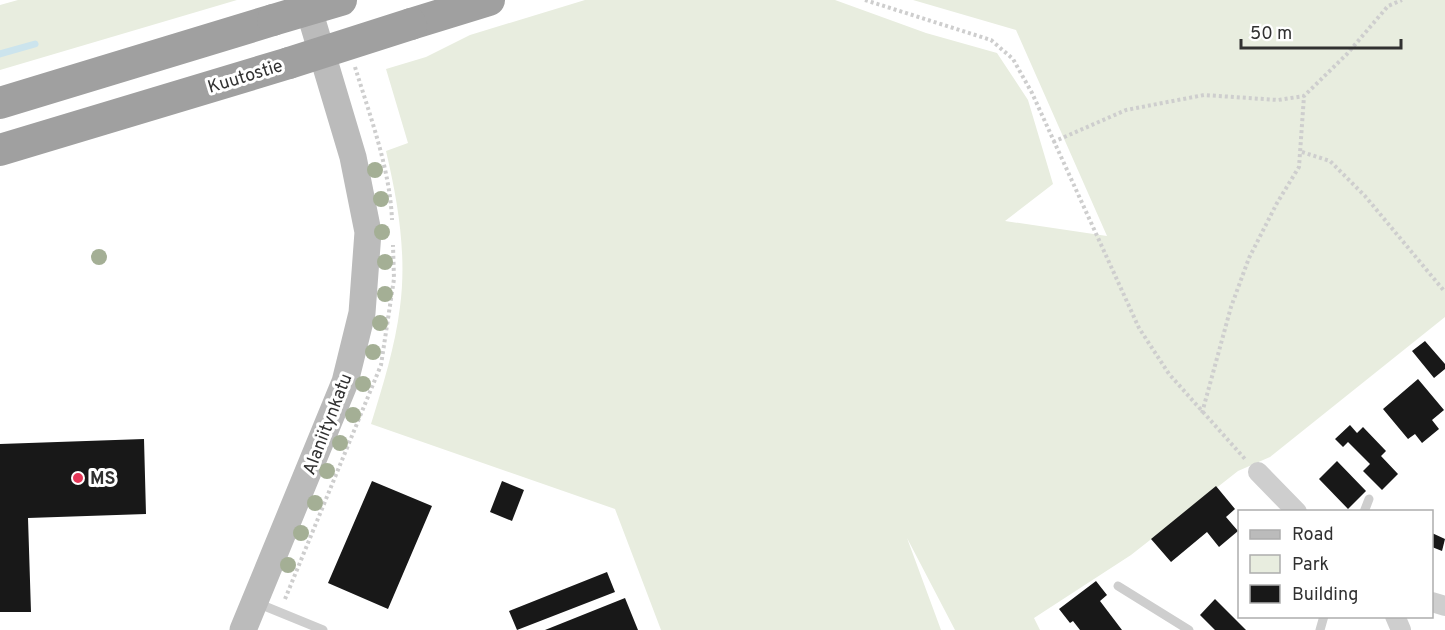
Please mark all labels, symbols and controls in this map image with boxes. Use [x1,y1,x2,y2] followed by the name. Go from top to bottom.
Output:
[1241,12,1402,50] scale bar
[1250,23,1292,46] text: 50 m
[205,55,286,100] street label: Kuutostie
[298,370,358,479] street label: Alaniitynkatu
[90,468,116,491] place label: MS
[71,471,85,485] marker: MS
[1238,510,1433,618] legend
[1292,524,1334,547] text: Road
[1292,554,1329,577] text: Park
[1292,584,1358,607] text: Building

